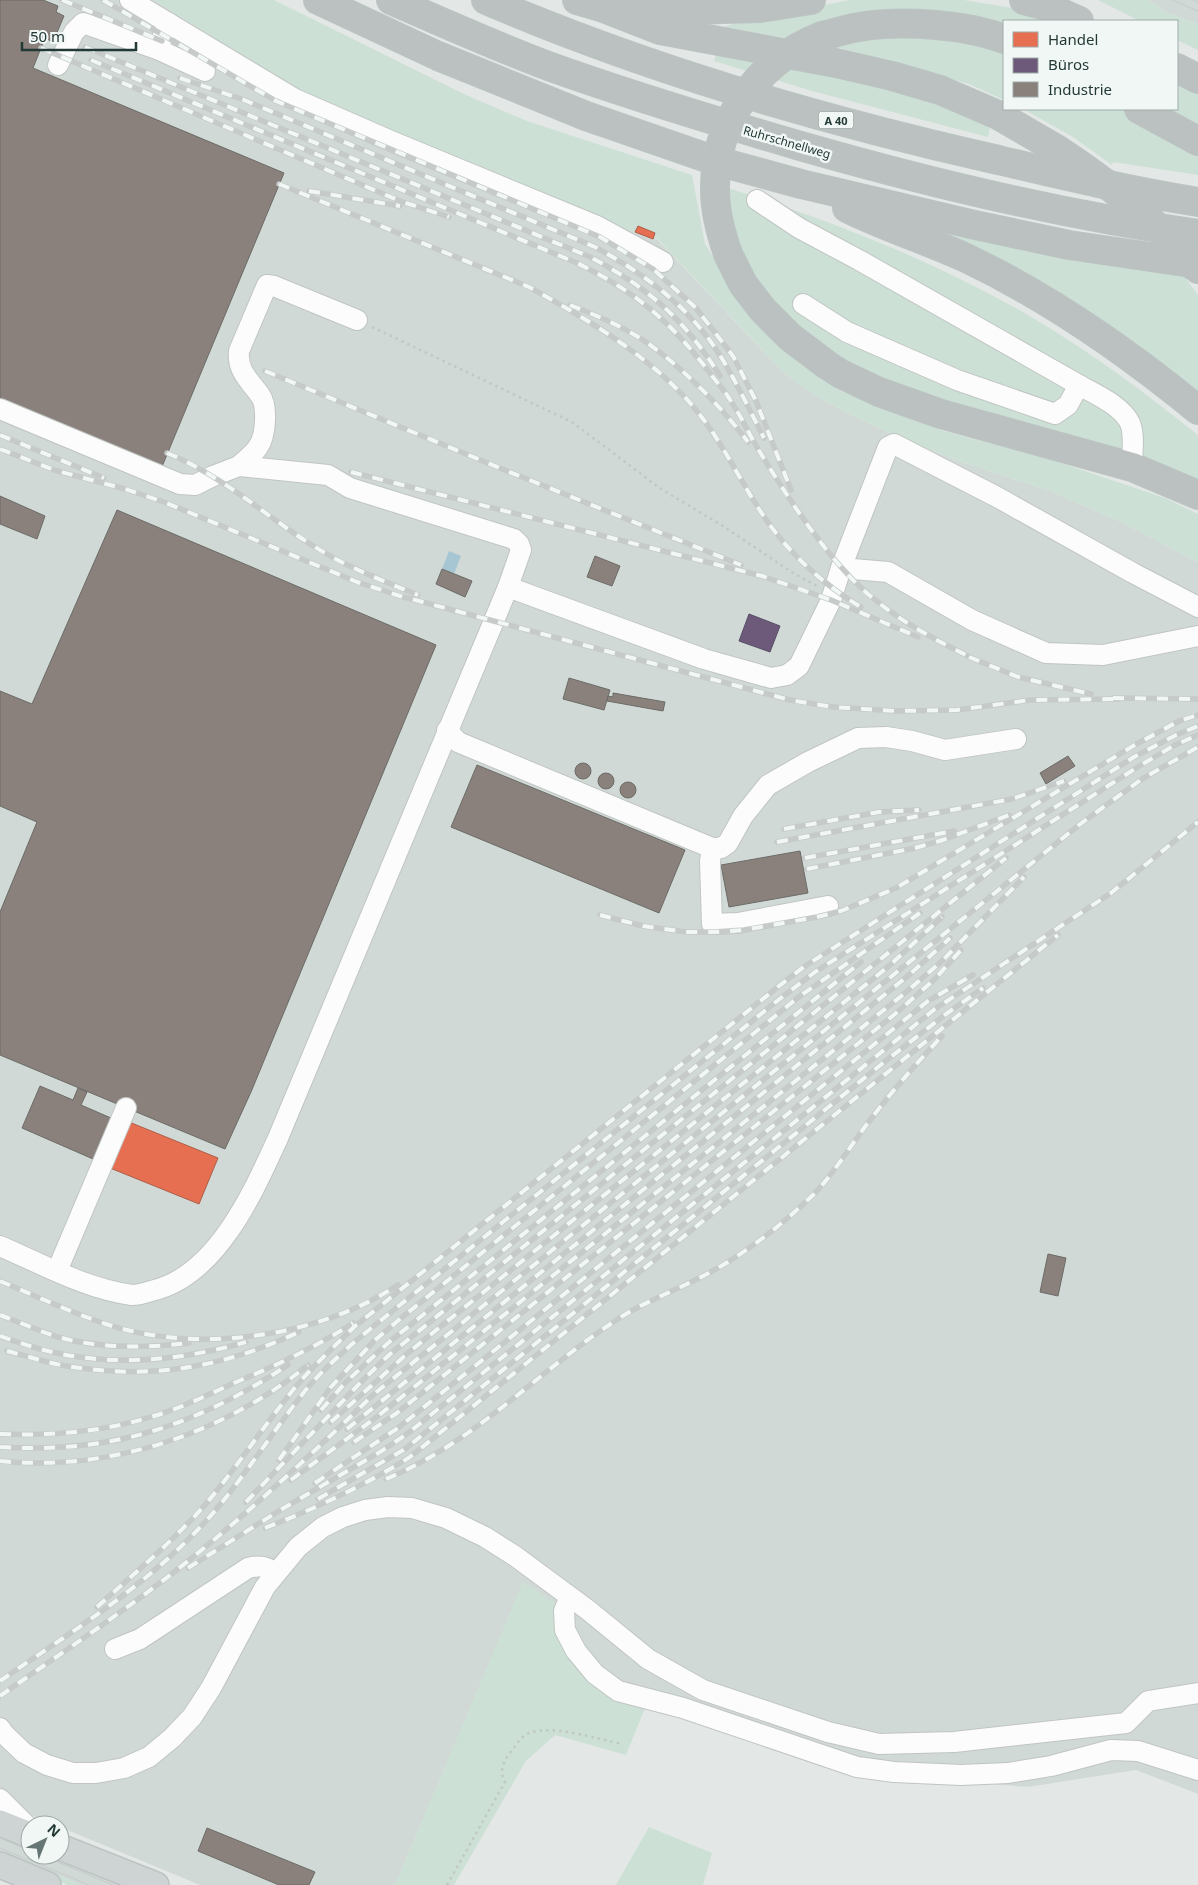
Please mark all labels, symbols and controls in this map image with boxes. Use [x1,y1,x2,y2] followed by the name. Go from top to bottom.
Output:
[22,20,136,52] scale bar
[1003,20,1178,110] legend
[30,26,65,46] text: 50 m
[1048,29,1098,49] text: Handel
[1048,54,1089,74] text: Büros
[1048,79,1112,99] text: Industrie
[818,112,854,128] road number: A 40
[741,121,833,163] street label: Ruhrschnellweg
[20,1815,70,1865] north arrow
[44,1819,65,1841] text: N

